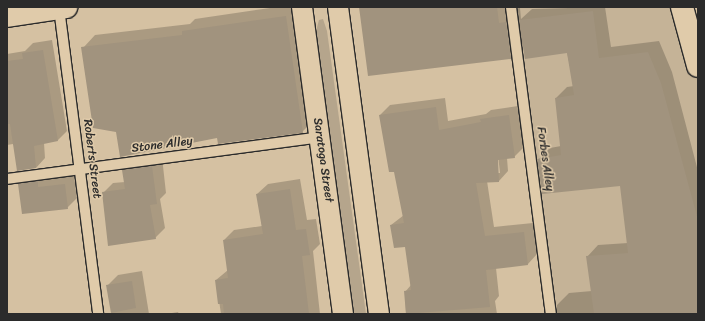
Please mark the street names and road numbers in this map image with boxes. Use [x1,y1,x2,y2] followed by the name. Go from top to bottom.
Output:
[310,117,336,203] street label: Saratoga Street
[80,119,104,199] street label: Roberts Street
[533,126,557,192] street label: Forbes Alley
[131,134,193,156] street label: Stone Alley

